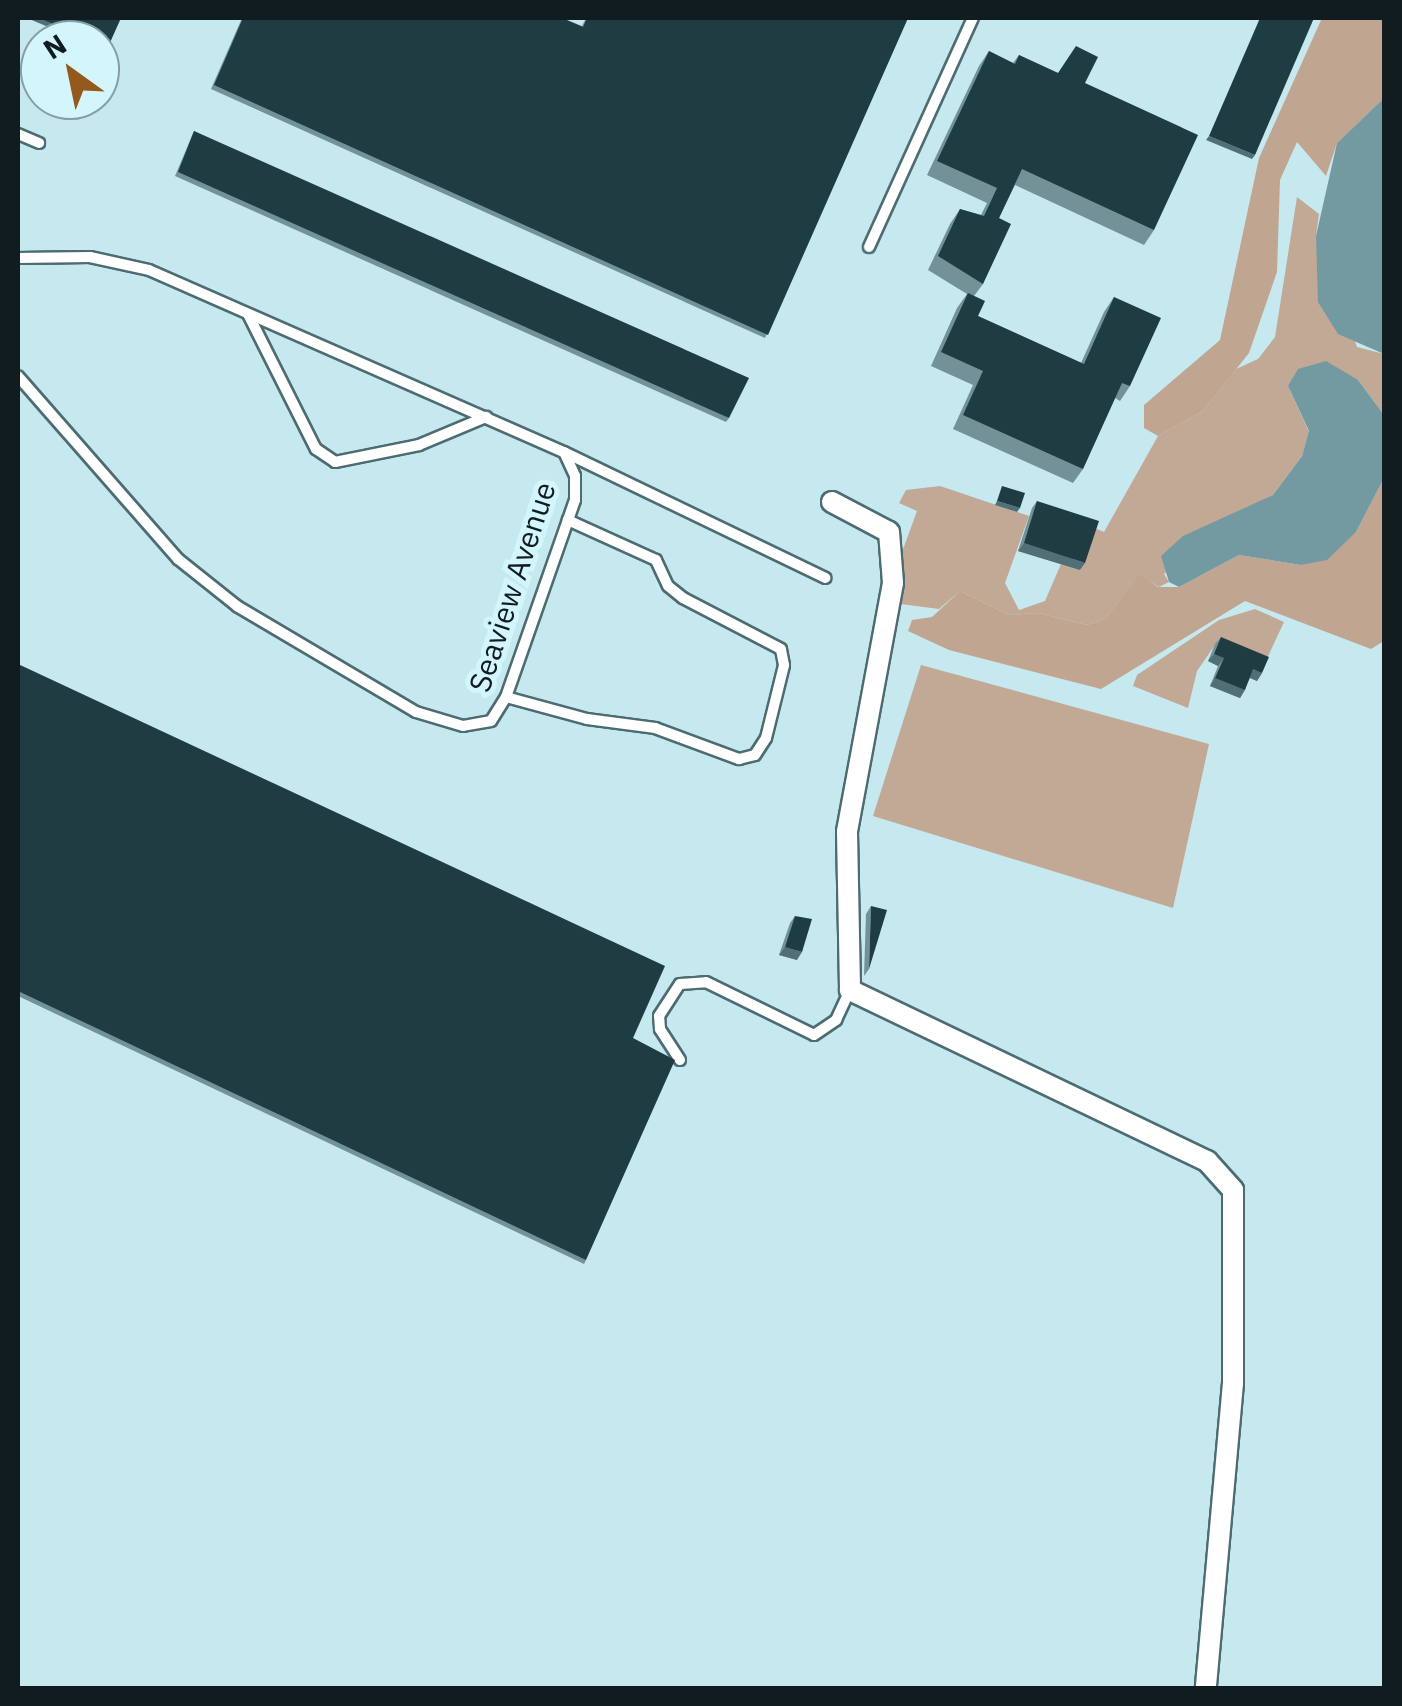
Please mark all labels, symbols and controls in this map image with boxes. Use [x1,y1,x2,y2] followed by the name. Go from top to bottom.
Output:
[20,20,120,120] north arrow
[36,25,73,67] text: N
[461,478,563,696] street label: Seaview Avenue

